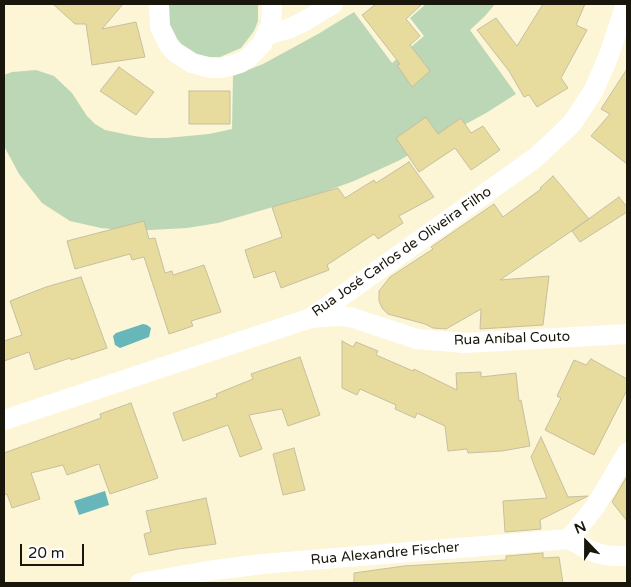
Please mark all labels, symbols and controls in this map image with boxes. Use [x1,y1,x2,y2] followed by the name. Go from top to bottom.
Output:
[309,183,495,321] street label: Rua José Carlos de Oliveira Filho
[453,329,571,349] street label: Rua Aníbal Couto
[561,517,611,567] north arrow
[572,518,589,538] text: N
[22,534,86,566] scale bar
[310,539,460,569] street label: Rua Alexandre Fischer
[28,544,65,562] text: 20 m

